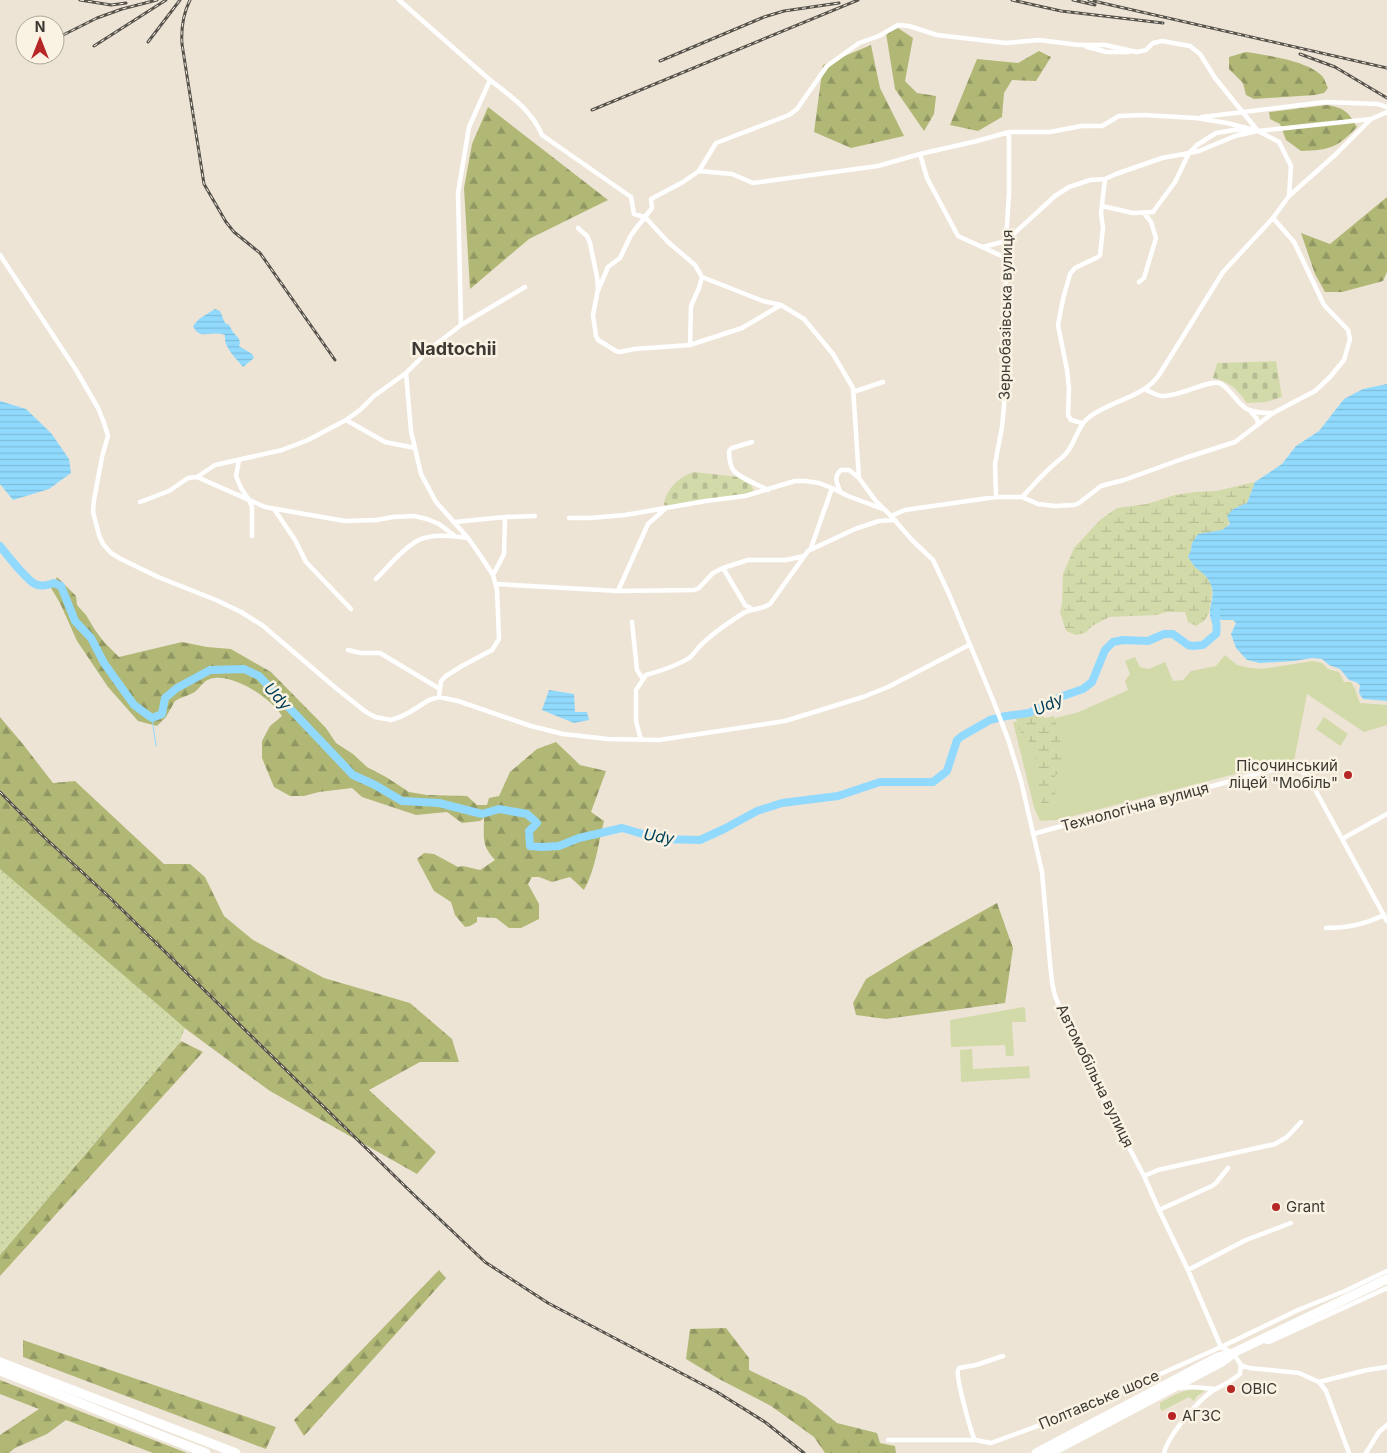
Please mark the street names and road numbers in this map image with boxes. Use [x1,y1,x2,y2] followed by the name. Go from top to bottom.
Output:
[995,230,1016,400] street label: Зернобазівська вулиця
[1059,778,1211,835] street label: Технологічна вулиця
[1052,1001,1138,1151] street label: Автомобільна вулиця
[1036,1366,1162,1433] street label: Полтавське шосе

